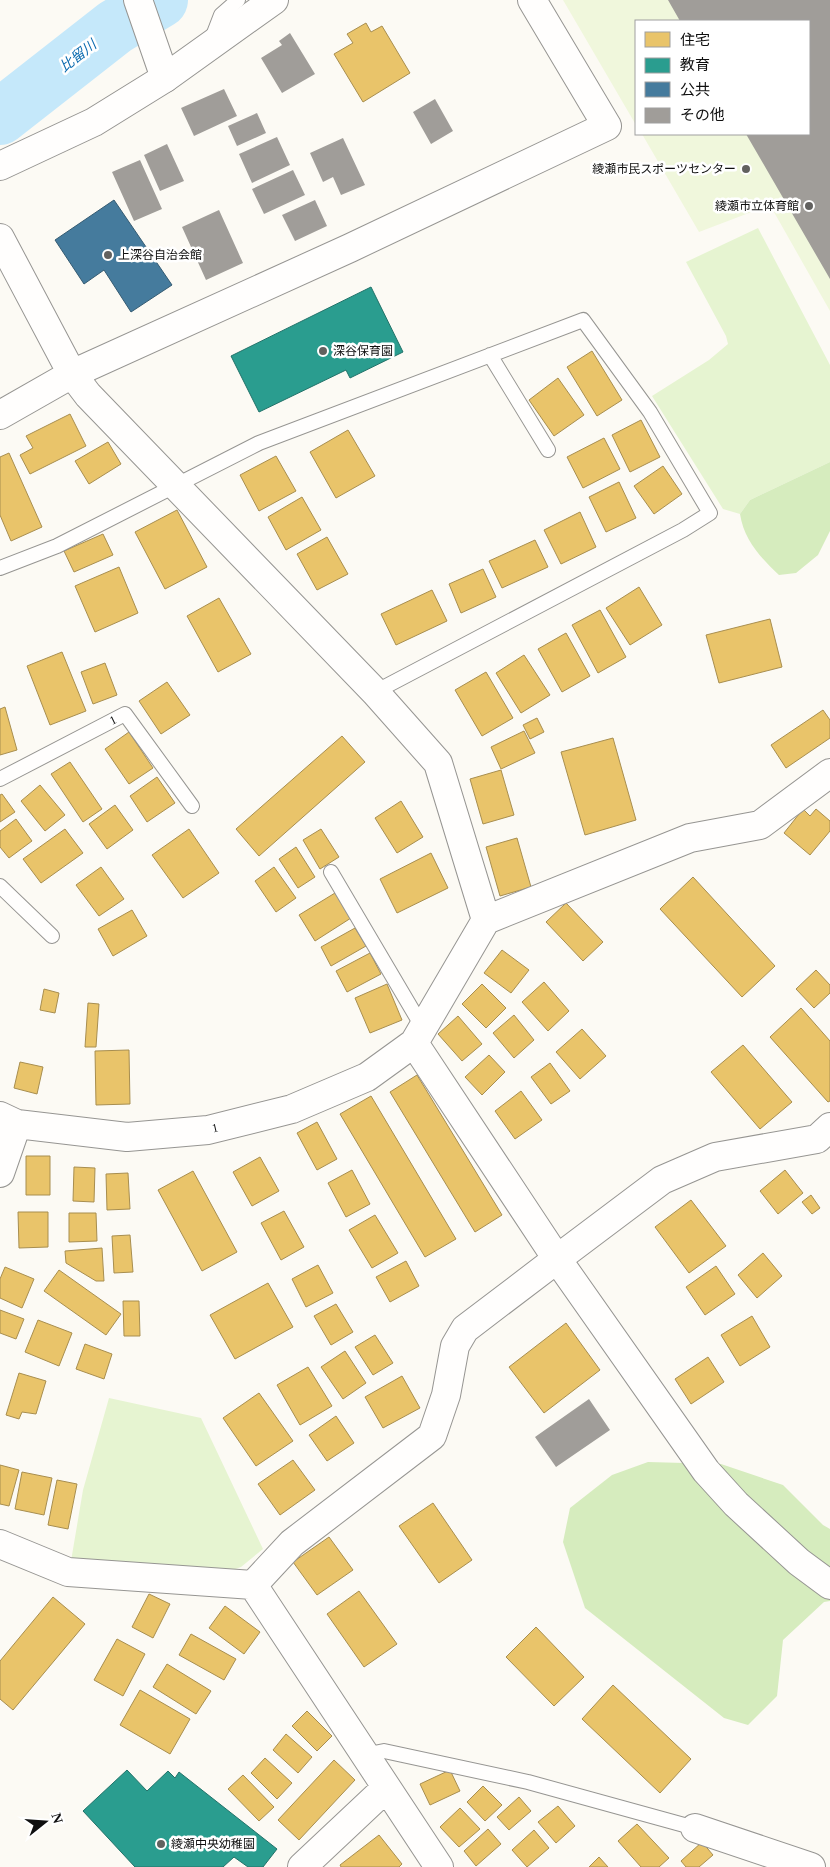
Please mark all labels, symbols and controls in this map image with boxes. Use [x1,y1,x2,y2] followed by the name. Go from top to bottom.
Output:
[635,20,810,135] legend
[680,32,710,48] text: 住宅
[57,36,101,75] water label: 比留川
[680,57,710,73] text: 教育
[680,82,710,98] text: 公共
[680,107,725,123] text: その他
[592,162,736,176] place label: 綾瀬市民スポーツセンター
[740,163,752,175] marker: 綾瀬市民スポーツセンター
[715,199,799,213] place label: 綾瀬市立体育館
[803,200,815,212] marker: 綾瀬市立体育館
[118,248,202,262] place label: 上深谷自治会館
[102,249,114,261] marker: 上深谷自治会館
[333,344,393,358] place label: 深谷保育園
[317,345,329,357] marker: 深谷保育園
[107,712,119,728] street label: 1
[211,1121,219,1135] street label: 1
[20,1797,70,1847] north arrow
[48,1811,66,1825] text: N
[171,1837,255,1851] place label: 綾瀬中央幼稚園
[155,1838,167,1850] marker: 綾瀬中央幼稚園

